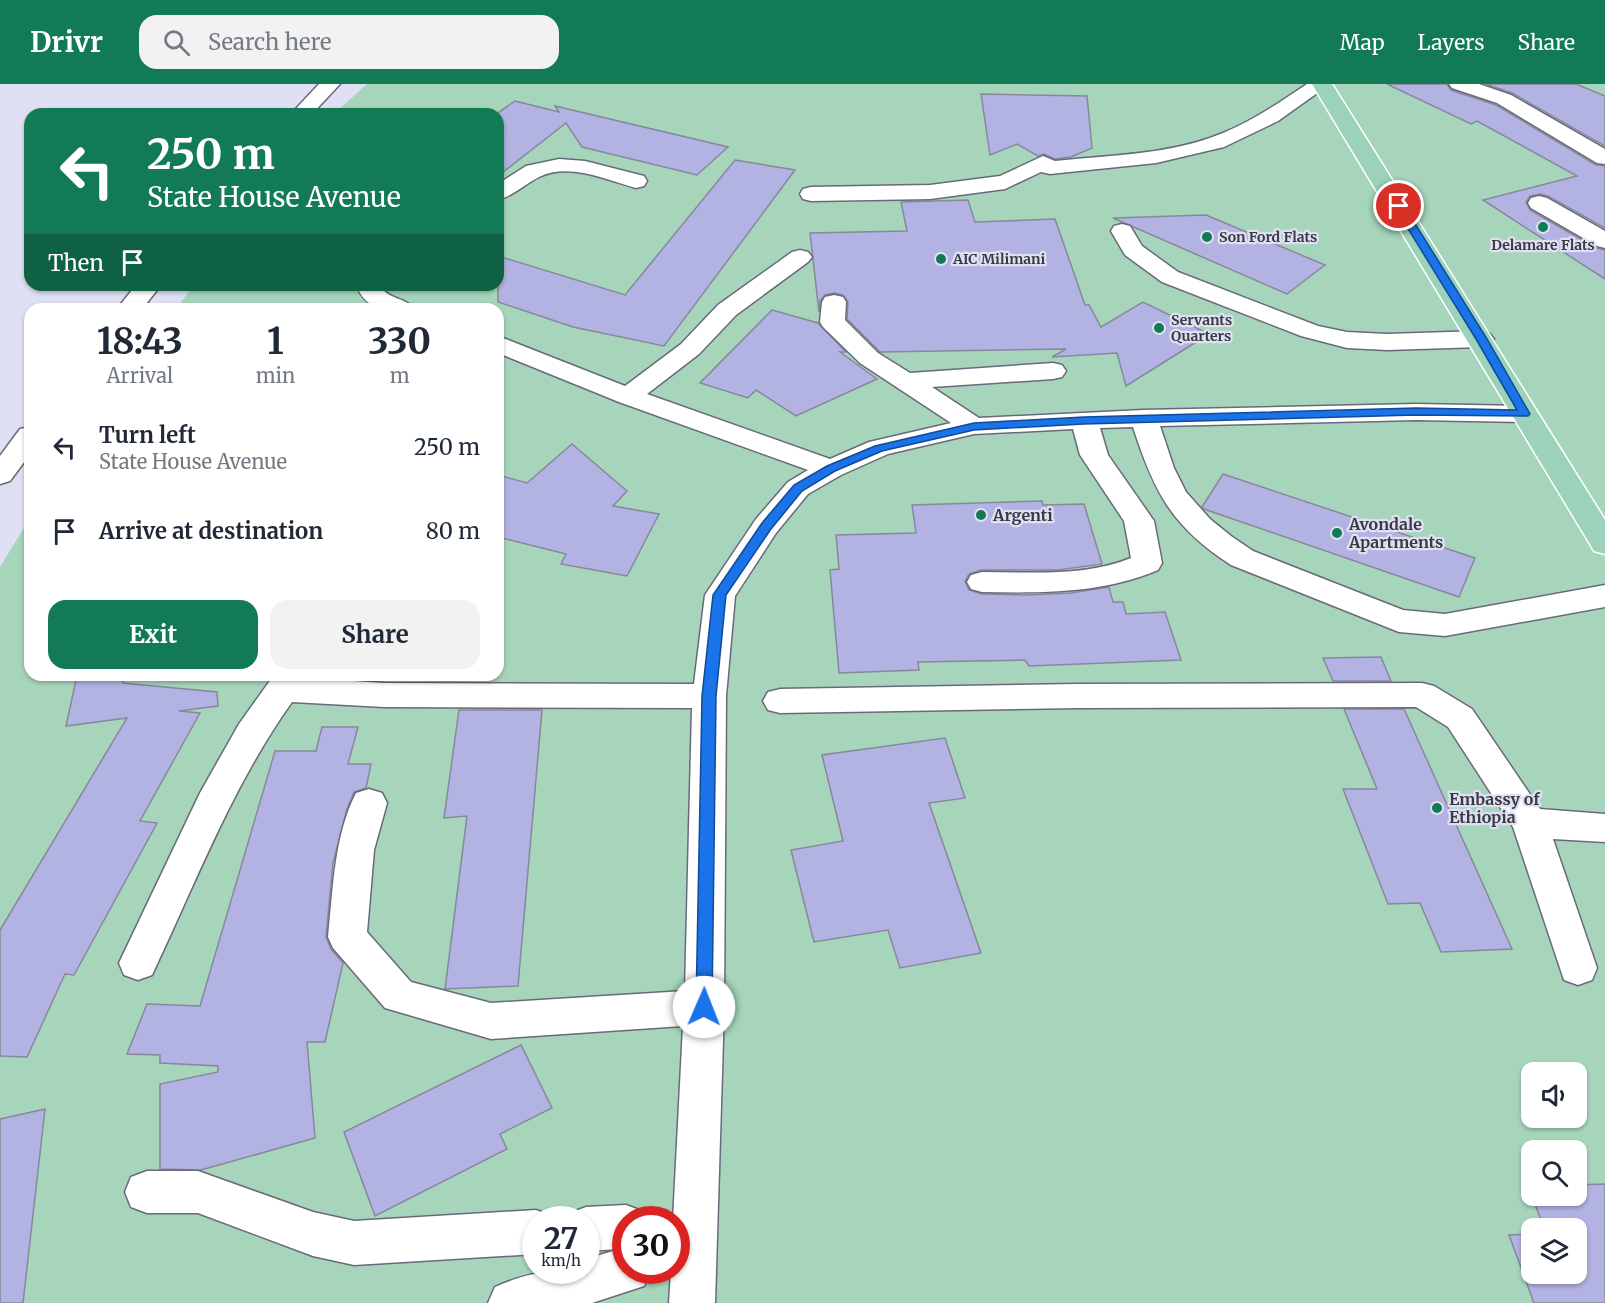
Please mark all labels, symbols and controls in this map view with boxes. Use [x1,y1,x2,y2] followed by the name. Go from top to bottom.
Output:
[139,15,559,69] search box
[30,24,103,60] text: Drivr
[160,26,193,59] icon: search
[208,28,331,56] text: Search here
[1340,29,1385,56] text: Map
[1418,29,1485,56] text: Layers
[1518,29,1575,56] text: Share
[147,128,275,180] text: 250 m
[48,132,126,210] icon: left
[147,180,401,214] text: State House Avenue
[1373,180,1424,231] pin
[1382,189,1415,222] icon: arrive
[1536,220,1550,234] marker: Delamare Flats
[1219,228,1317,246] place label: Son Ford Flats
[1200,230,1214,244] marker: Son Ford Flats
[1491,236,1595,254] place label: Delamare Flats
[116,246,149,279] icon: arrive
[48,249,104,277] text: Then
[952,250,1046,268] place label: AIC Milimani
[934,252,948,266] marker: AIC Milimani
[1171,311,1232,345] place label: Servants Quarters
[97,319,183,364] text: 18:43
[267,319,284,364] text: 1
[368,319,431,364] text: 330
[1152,321,1166,335] marker: Servants Quarters
[106,363,173,388] text: Arrival
[256,363,295,388] text: min
[390,363,410,388] text: m
[99,421,196,449] text: Turn left
[48,431,81,464] icon: left
[414,433,480,461] text: 250 m
[99,449,287,474] text: State House Avenue
[992,505,1053,525] place label: Argenti
[974,508,988,522] marker: Argenti
[1348,514,1443,552] place label: Avondale Apartments
[48,515,81,548] icon: arrive
[99,517,323,545] text: Arrive at destination
[426,517,480,545] text: 80 m
[1330,526,1344,540] marker: Avondale Apartments
[48,600,258,669] button: Exit
[270,600,480,669] button: Share
[1449,789,1540,827] place label: Embassy of Ethiopia
[1430,801,1444,815] marker: Embassy of Ethiopia
[672,975,736,1039] position arrow
[1521,1062,1587,1284] map controls
[1521,1062,1587,1128] button: sound
[1521,1140,1587,1206] button: search
[612,1206,690,1284] speed limit sign: 30
[1521,1218,1587,1284] button: layers
[544,1219,578,1257] text: 27
[541,1251,581,1270] text: km/h

